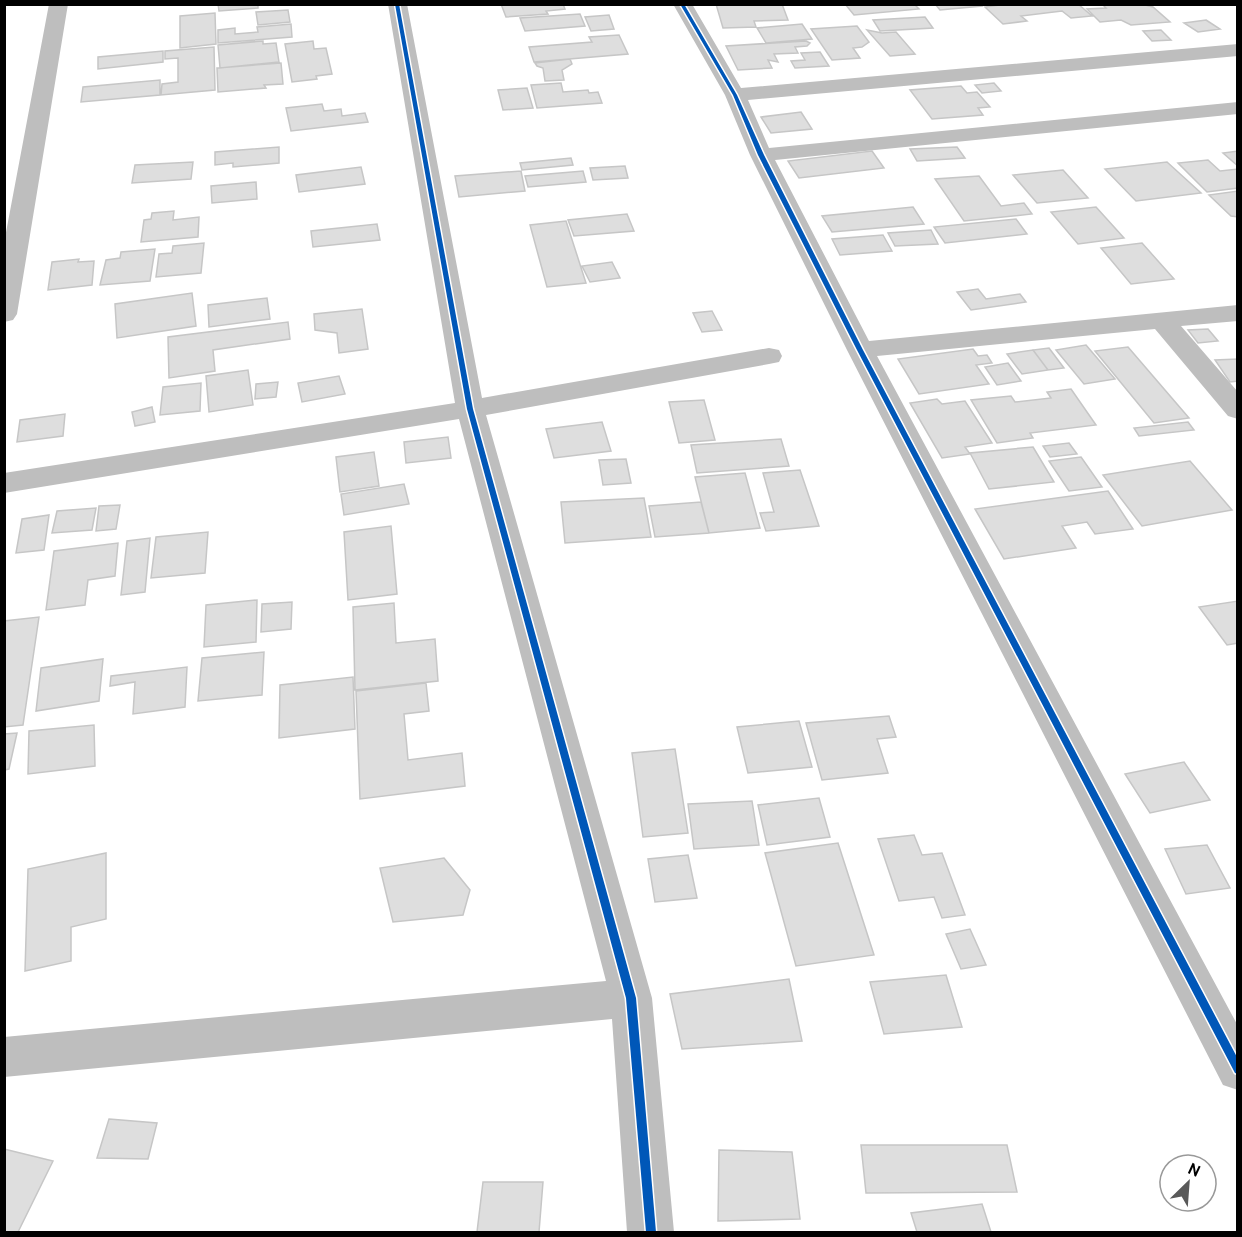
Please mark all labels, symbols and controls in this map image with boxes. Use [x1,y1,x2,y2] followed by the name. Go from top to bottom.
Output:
[1158,1153,1218,1213] north arrow
[1185,1159,1203,1181] text: N

